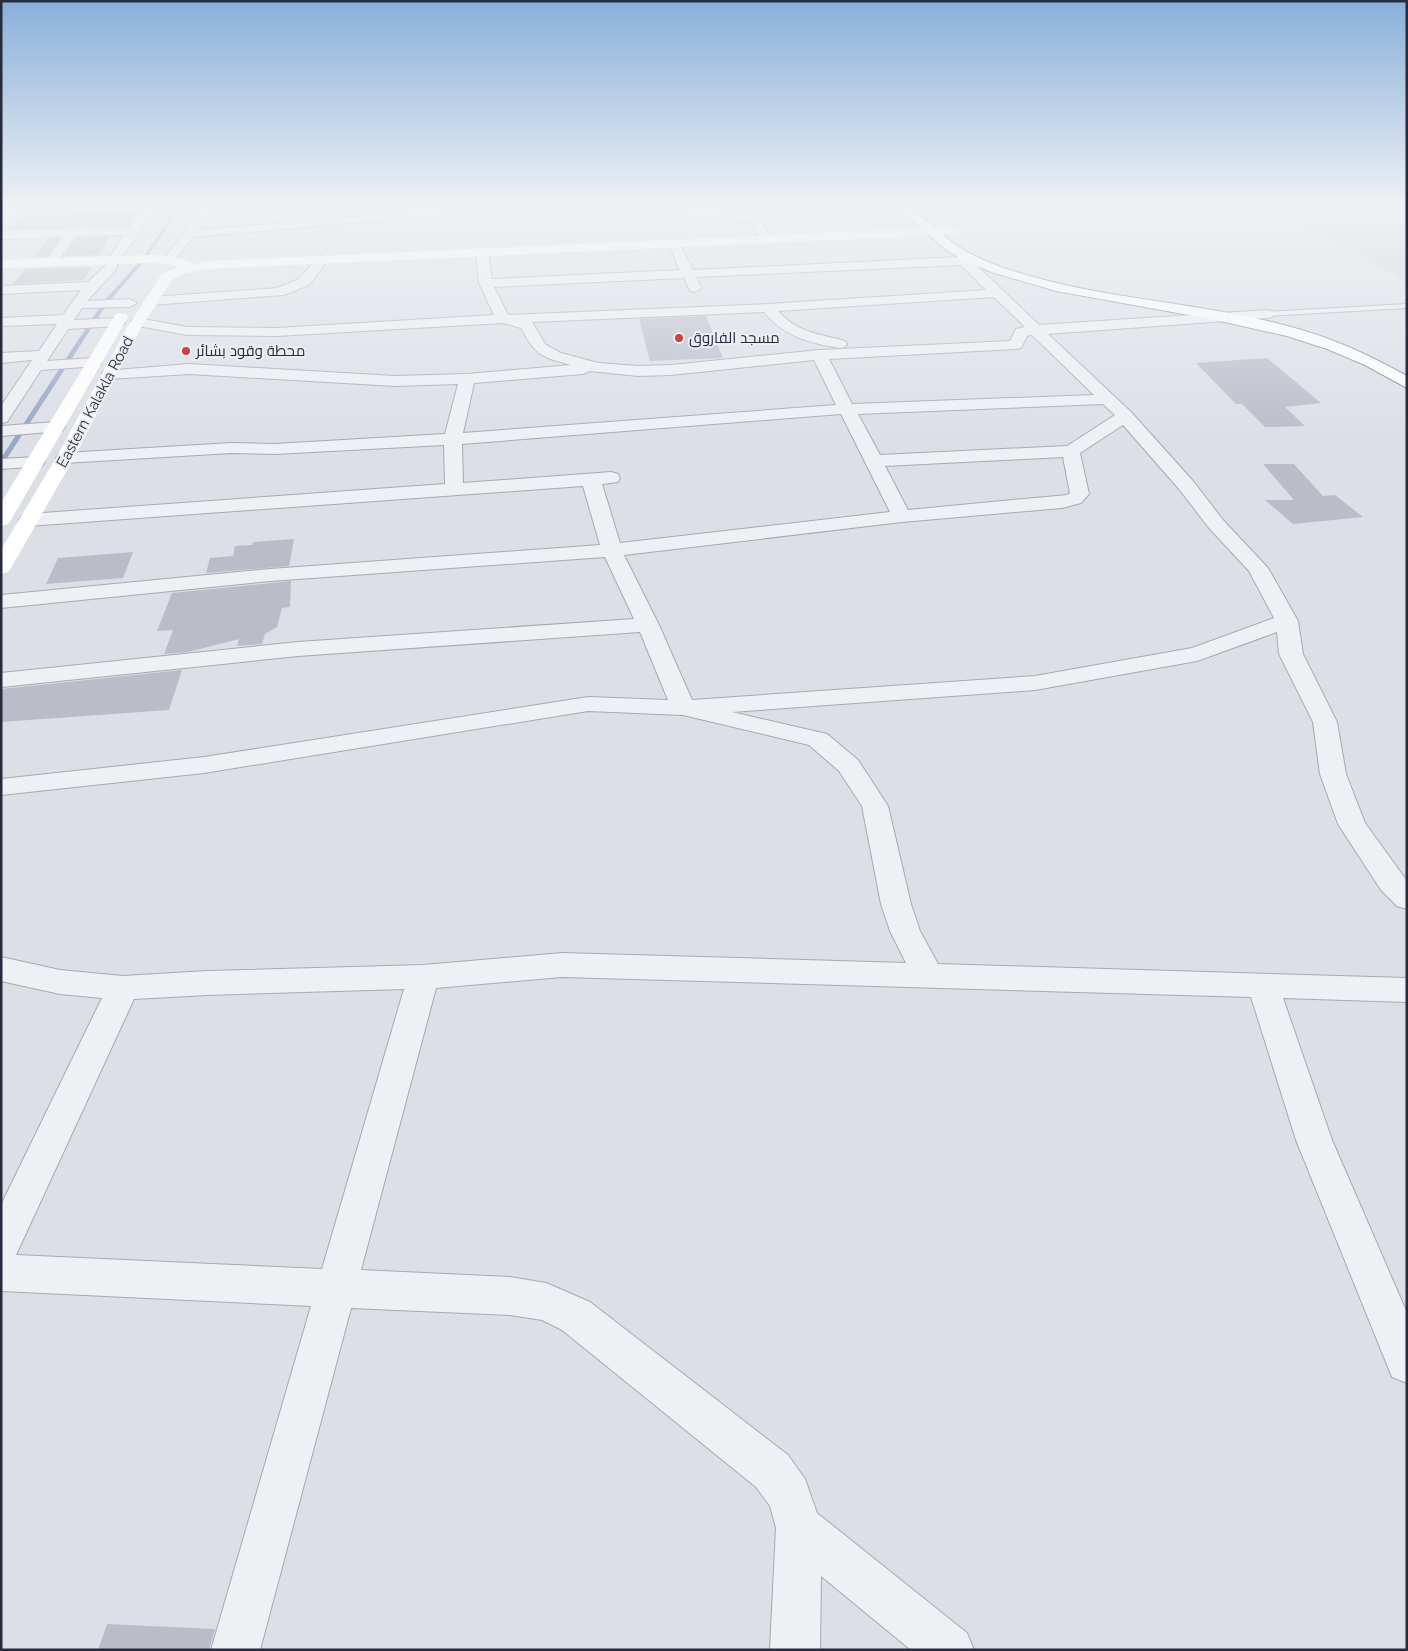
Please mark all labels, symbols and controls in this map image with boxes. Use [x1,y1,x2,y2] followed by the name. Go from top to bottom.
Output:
[689,329,780,348] place label: مسجد الفاروق
[673,332,685,344] marker: مسجد الفاروق
[53,333,137,471] street label: Eastern Kalakla Road
[195,342,305,360] place label: محطة وقود بشائر
[180,345,192,357] marker: محطة وقود بشائر

